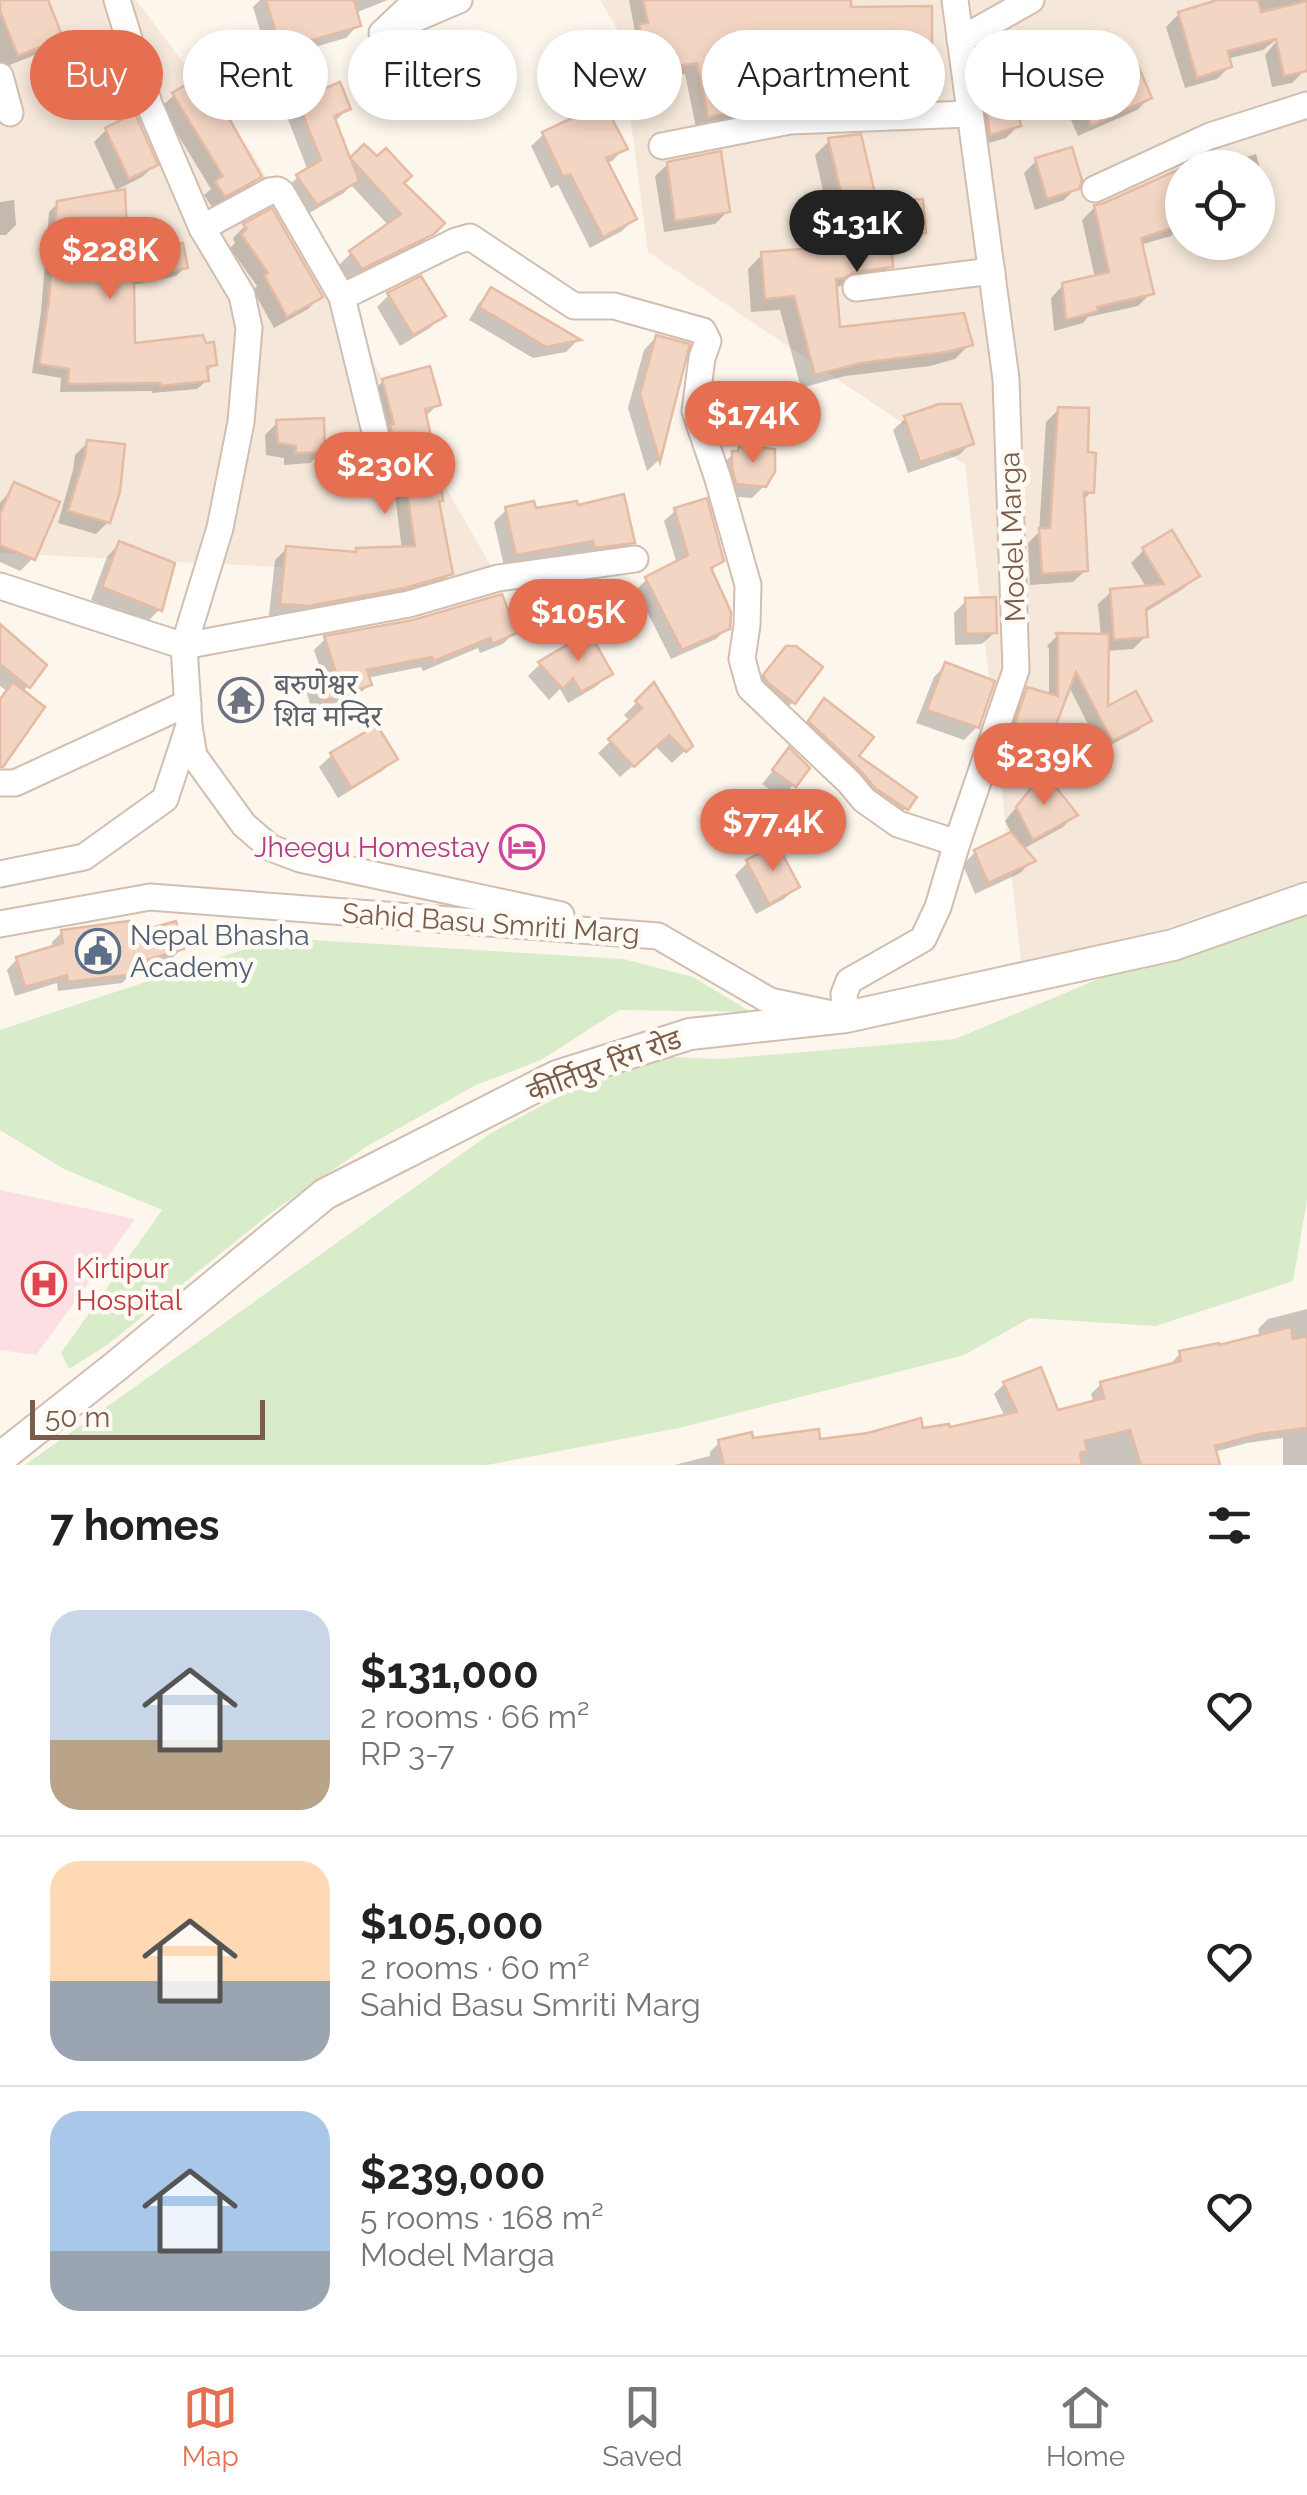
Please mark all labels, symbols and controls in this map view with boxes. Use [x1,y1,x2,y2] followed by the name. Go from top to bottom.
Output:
[30,30,163,120] chip: Buy
[183,30,328,120] chip: Rent
[348,30,517,120] chip: Filters
[537,30,682,120] chip: New
[702,30,945,120] chip: Apartment
[965,30,1140,120] chip: House
[1165,150,1275,260] map controls
[1165,150,1275,260] button: locate
[787,190,927,275] pin: $131K
[811,204,903,241] text: $131K
[40,217,180,302] pin: $228K
[61,231,159,268] text: $228K
[683,381,823,466] pin: $174K
[707,395,799,432] text: $174K
[315,432,455,517] pin: $230K
[336,446,434,483] text: $230K
[993,451,1032,623] street label: Model Marga
[508,579,648,664] pin: $105K
[531,593,625,630] text: $105K
[274,668,383,733] place label: बरुणेश्वर शिव मन्दिर
[218,677,264,723] temple icon: बरुणेश्वर शिव मन्दिर
[974,723,1114,808] pin: $239K
[996,737,1092,774] text: $239K
[692,789,854,874] pin: $77.4K
[722,803,824,840] text: $77.4K
[499,824,545,870] hotel icon: Jheegu Homestay
[254,831,490,864] place label: Jheegu Homestay
[341,897,641,950] street label: Sahid Basu Smriti Marg
[130,919,310,984] place label: Nepal Bhasha Academy
[75,928,121,974] public building icon: Nepal Bhasha Academy
[523,1022,687,1110] street label: कीर्तिपुर रिंग रोड
[76,1252,183,1317] place label: Kirtipur Hospital
[21,1261,67,1307] hospital icon: Kirtipur Hospital
[30,1395,265,1440] scale bar
[45,1401,110,1434] text: 50 m
[1202,1498,1257,1553] icon: filters
[50,1501,219,1550] text: 7 homes
[360,1649,539,1698] text: $131,000
[130,1650,250,1770] icon: home
[1202,1683,1257,1738] icon: heart
[360,1698,589,1735] text: 2 rooms · 66 m²
[360,1735,455,1772] text: RP 3-7
[360,1900,544,1949] text: $105,000
[130,1901,250,2021] icon: home
[1202,1934,1257,1989] icon: heart
[360,1949,590,1986] text: 2 rooms · 60 m²
[360,1986,701,2023] text: Sahid Basu Smriti Marg
[360,2150,546,2199] text: $239,000
[130,2151,250,2271] icon: home
[1202,2184,1257,2239] icon: heart
[360,2199,604,2236] text: 5 rooms · 168 m²
[360,2236,555,2273] text: Model Marga
[182,2380,239,2473] tab: Map
[602,2380,682,2473] tab: Saved
[1046,2380,1125,2473] tab: Home

